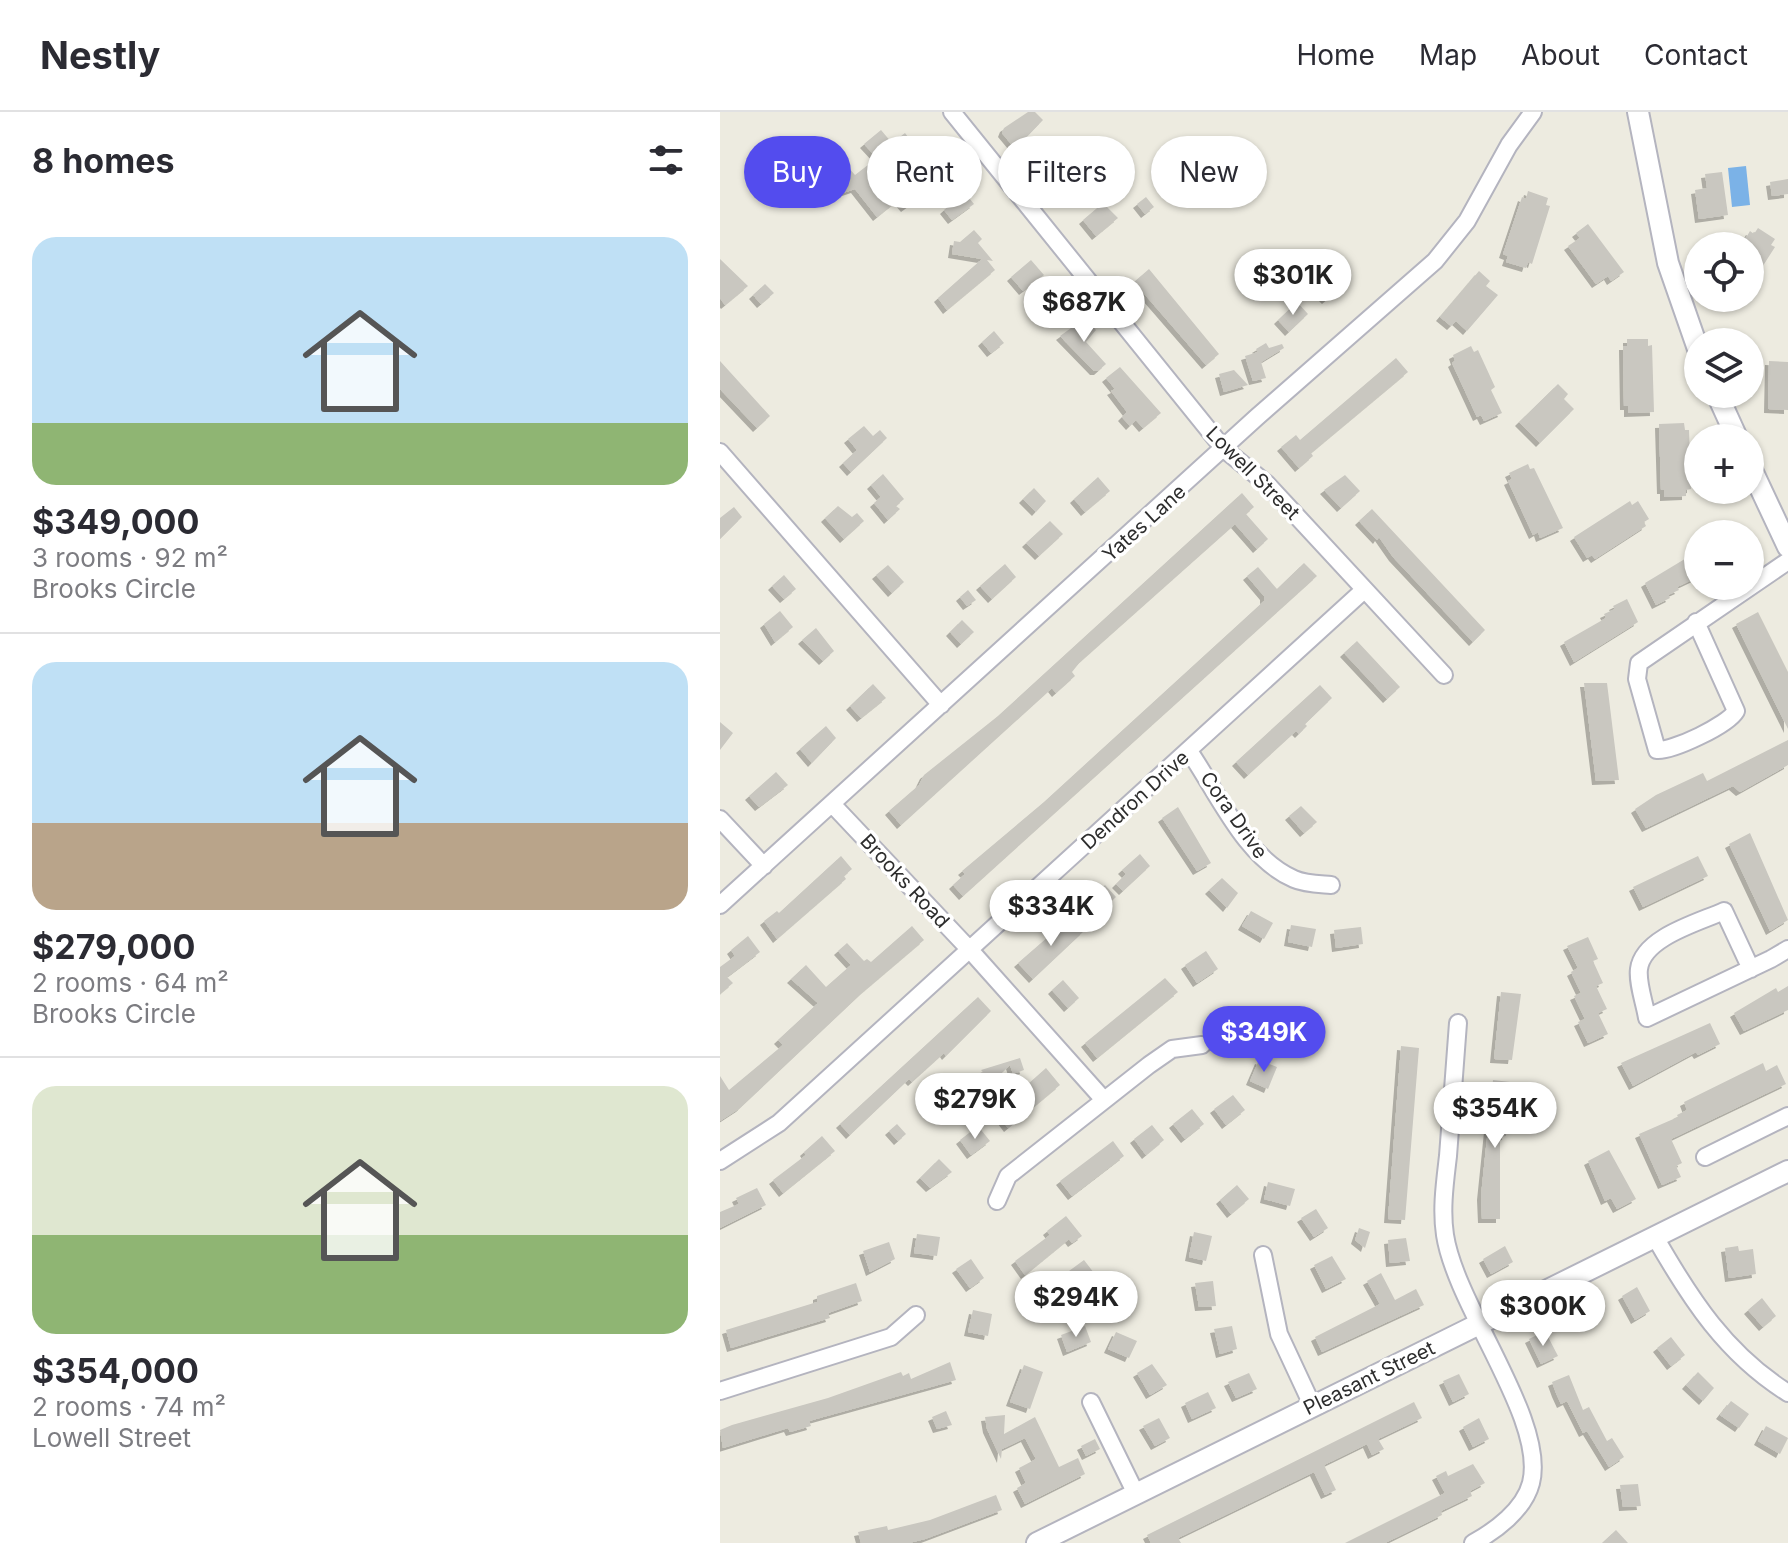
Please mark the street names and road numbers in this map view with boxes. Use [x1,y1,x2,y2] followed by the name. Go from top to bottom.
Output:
[1201,421,1305,525] street label: Lowell Street
[1097,479,1191,567] street label: Yates Lane
[1076,745,1194,855] street label: Dendron Drive
[1195,767,1273,863] street label: Cora Drive
[855,829,955,933] street label: Brooks Road
[1300,1336,1439,1420] street label: Pleasant Street

